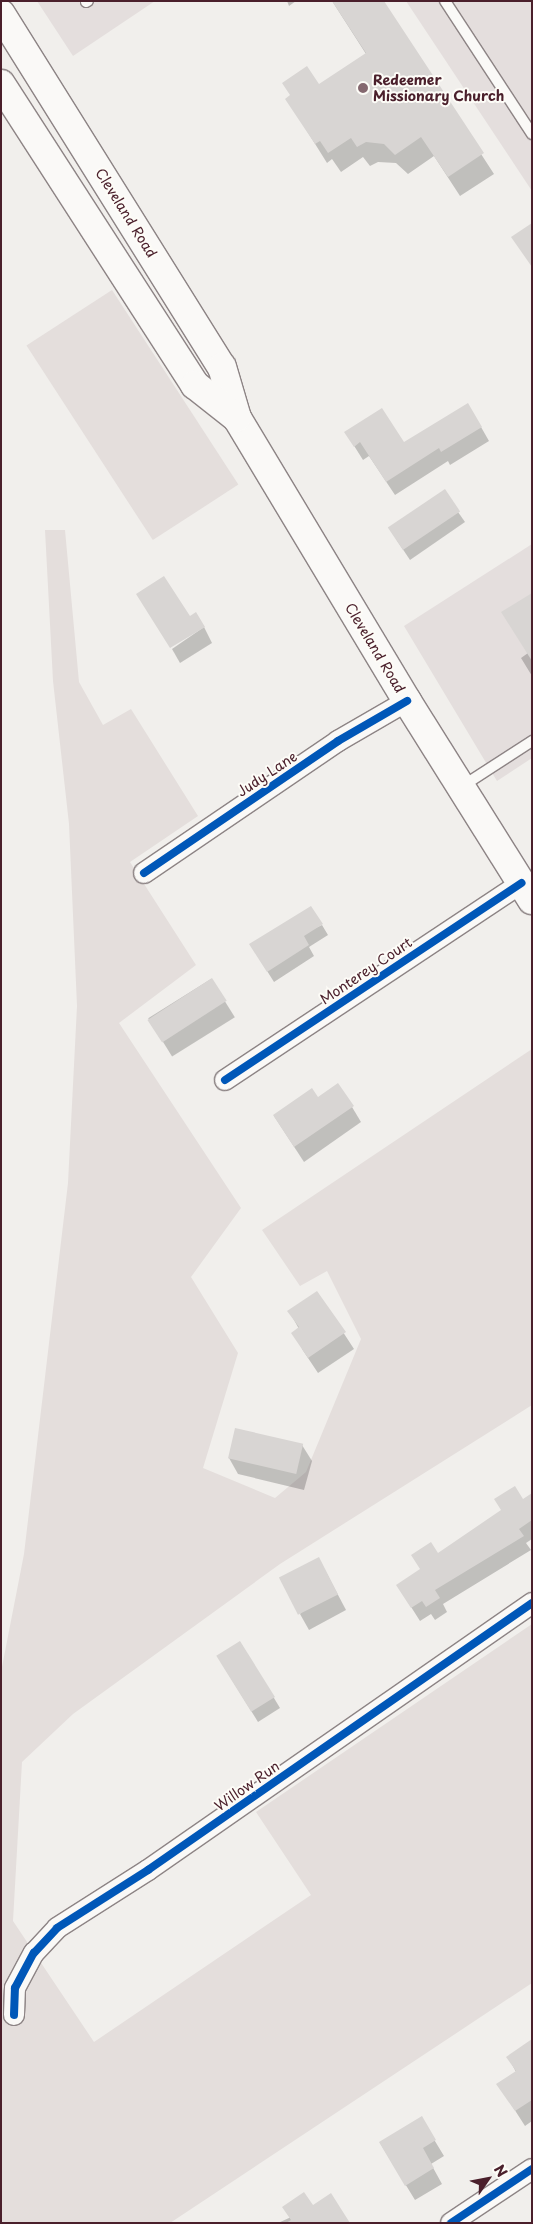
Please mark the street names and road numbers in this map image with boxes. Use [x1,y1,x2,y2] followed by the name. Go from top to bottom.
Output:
[92,165,160,261] street label: Cleveland Road
[341,600,409,696] street label: Cleveland Road
[234,748,300,800] street label: Judy Lane
[317,934,415,1008] street label: Monterey Court
[211,1758,283,1814] street label: Willow Run

